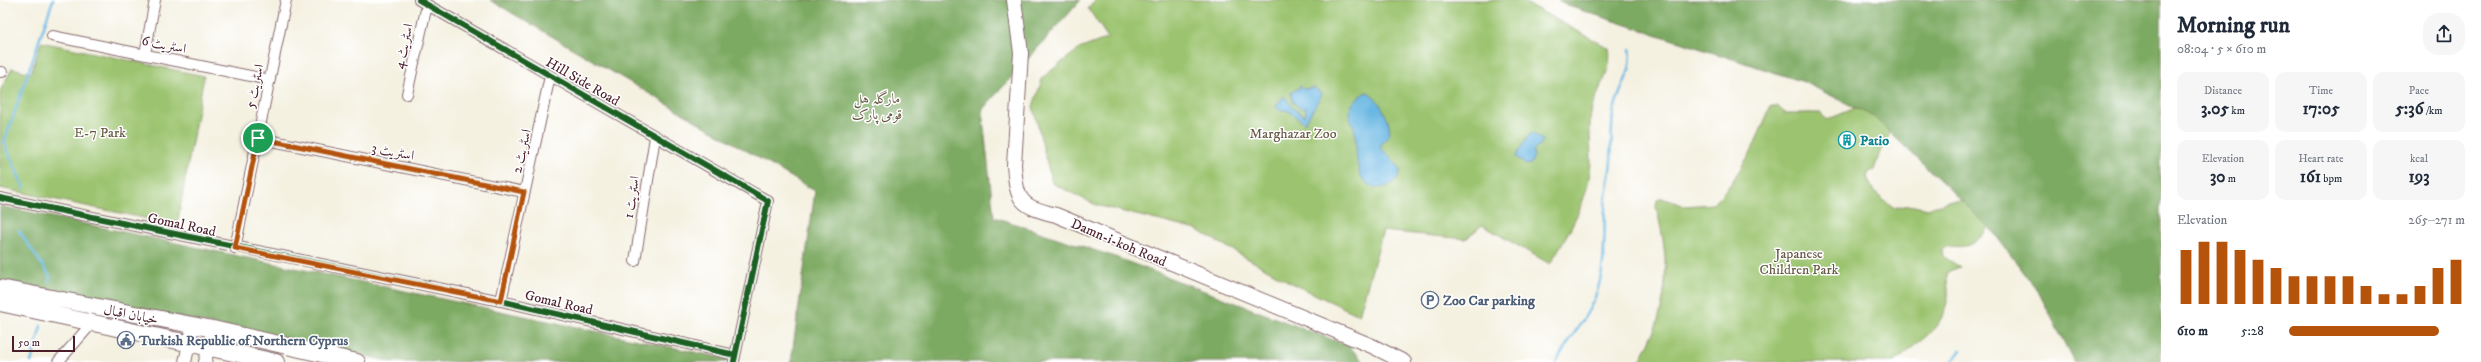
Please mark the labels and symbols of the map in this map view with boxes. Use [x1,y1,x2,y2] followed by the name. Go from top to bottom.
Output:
[390,22,418,71] street label: اسٹریٹ 4
[140,32,188,58] street label: اسٹریٹ 6
[542,53,623,110] street label: Hill Side Road
[242,62,268,110] street label: اسٹریٹ 5
[852,90,902,125] park label: مارگلہ ہل قومی پارک
[241,121,275,155] pin
[74,124,126,142] park label: E-7 Park
[1250,125,1337,143] park label: Marghazar Zoo
[508,127,536,175] street label: اسٹریٹ 2
[1837,130,1857,150] building icon: Patio
[1860,132,1889,150] place label: Patio
[370,139,416,165] street label: اسٹریٹ 3
[620,175,644,220] street label: اسٹریٹ 1
[146,209,218,241] street label: Gomal Road
[1068,215,1169,271] street label: Damn-i-koh Road
[1760,245,1839,279] park label: Japanese Children Park
[523,286,595,320] street label: Gomal Road
[1420,290,1440,310] parking icon: Zoo Car parking
[1443,292,1536,310] place label: Zoo Car parking
[102,301,159,329] street label: خیابان اقبال
[116,330,136,350] public building icon: Turkish Republic of Northern Cyprus
[138,332,348,350] place label: Turkish Republic of Northern Cyprus
[12,334,75,353] scale bar

